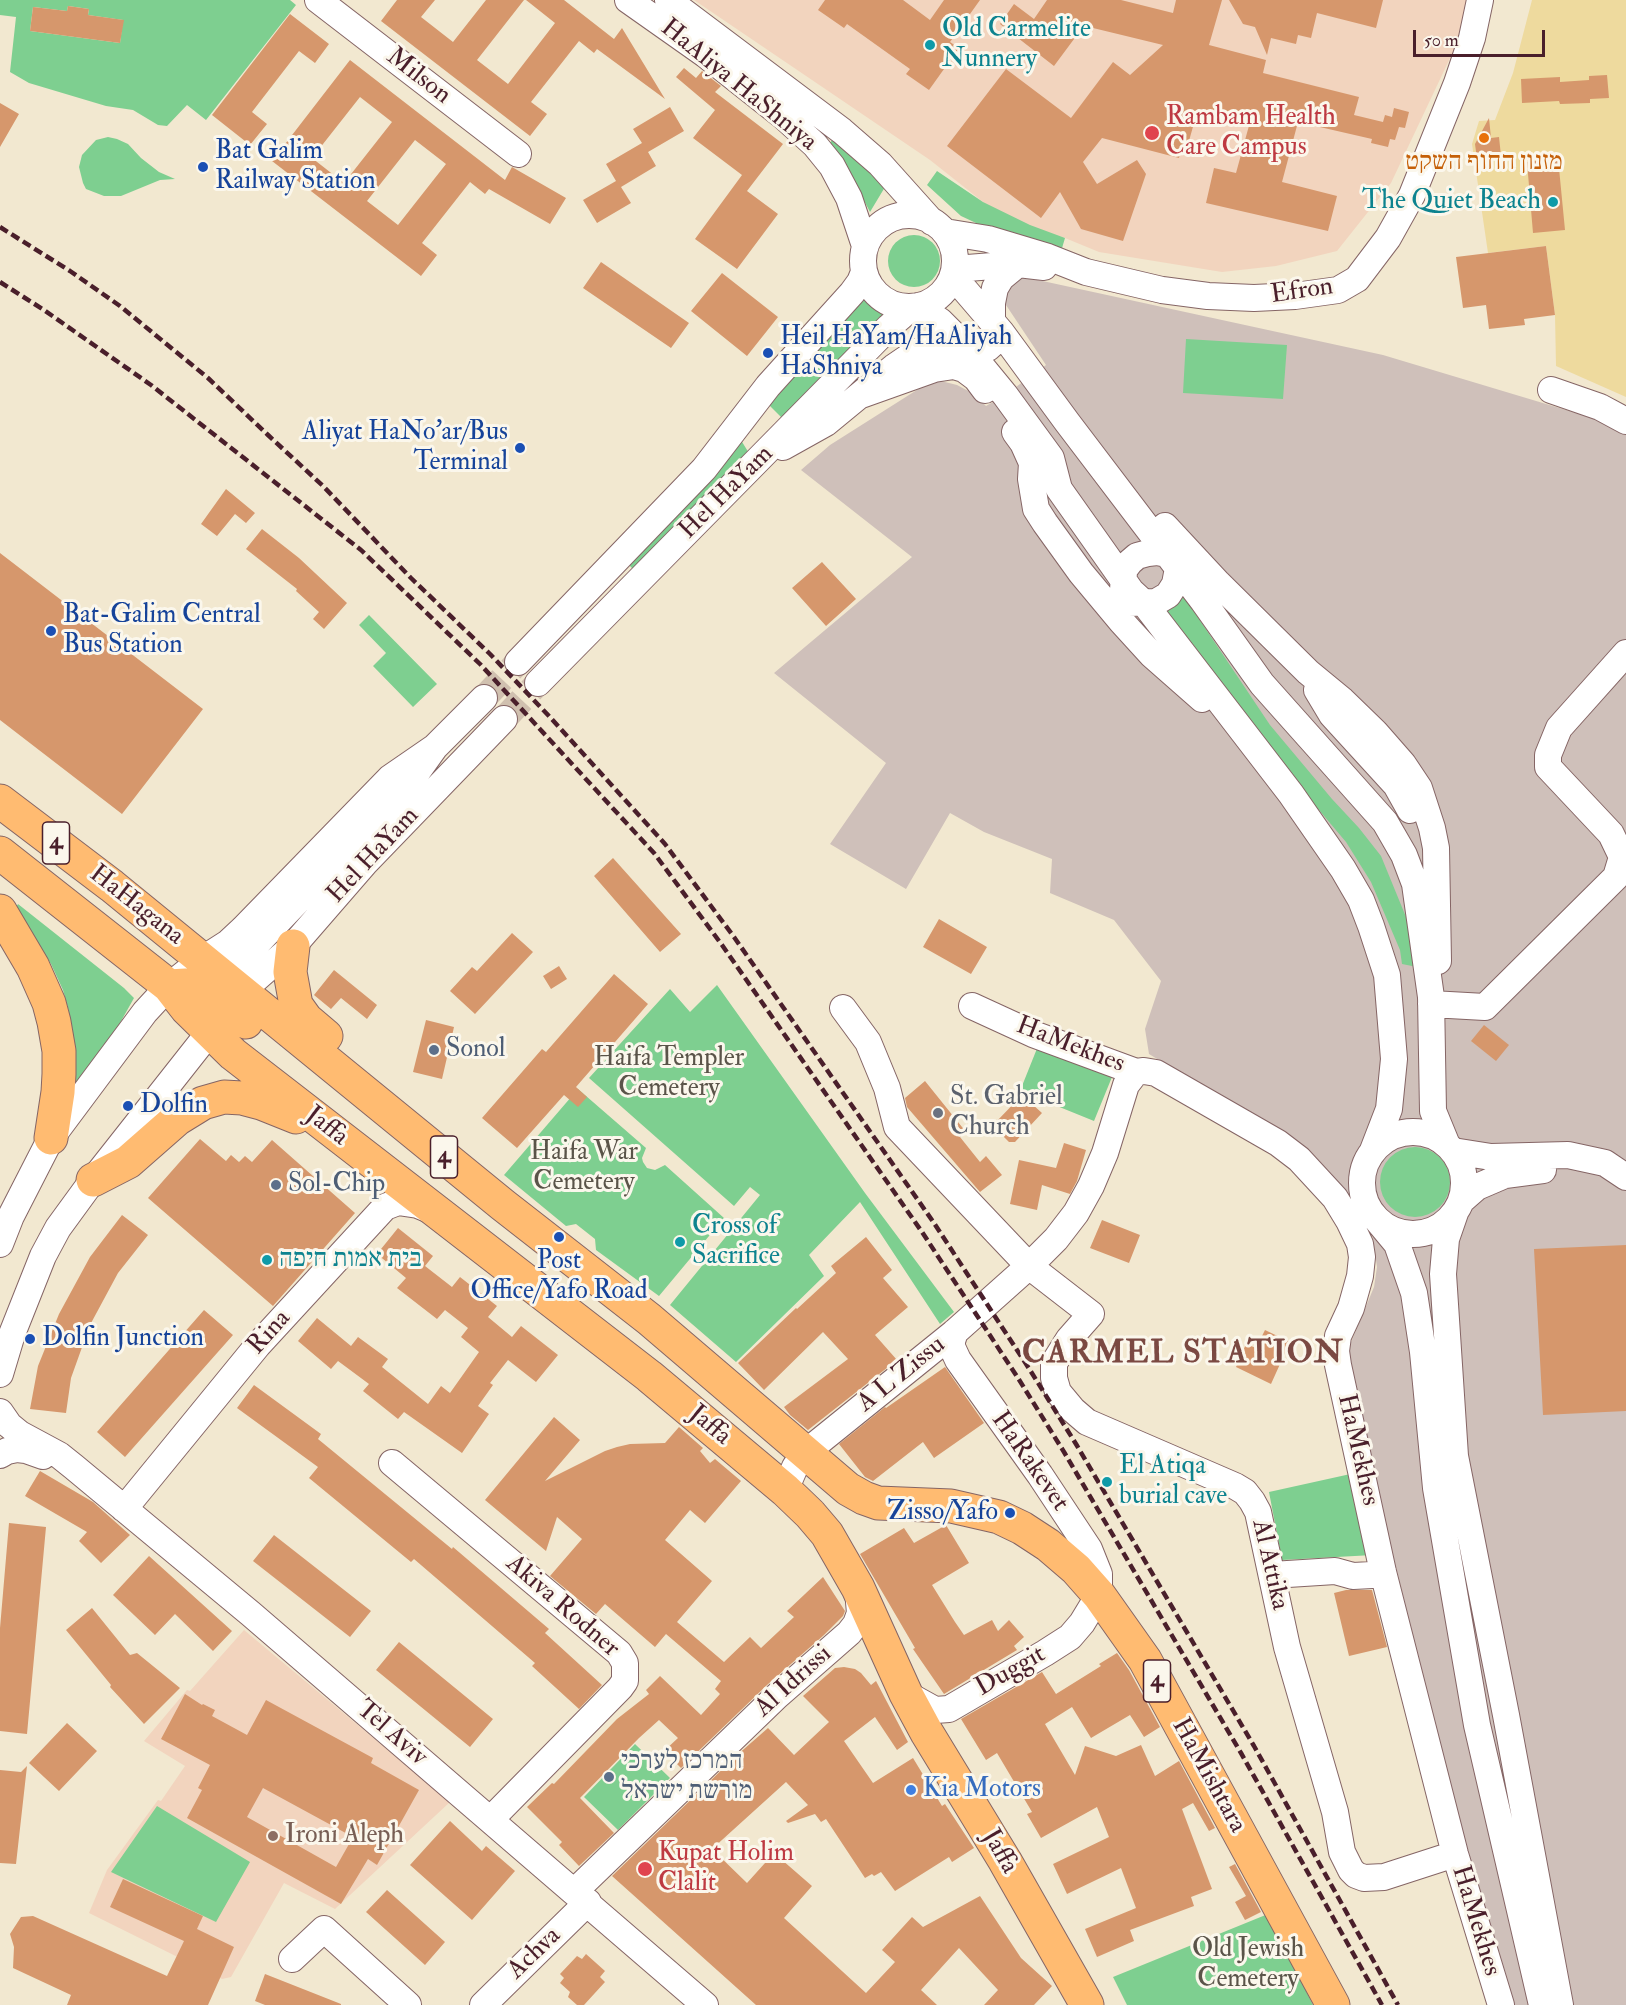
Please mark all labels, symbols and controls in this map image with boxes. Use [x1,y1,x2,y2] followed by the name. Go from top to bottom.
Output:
[653,13,823,159] street label: HaAliya HaShniya
[942,14,1091,76] place label: Old Carmelite Nunnery
[1416,18,1548,56] scale bar
[1424,29,1459,52] text: 50 m
[923,38,937,52] marker: Old Carmelite Nunnery
[379,42,457,112] street label: Milson
[1166,102,1336,164] place label: Rambam Health Care Campus
[1143,124,1161,142] marker: Rambam Health Care Campus
[1477,131,1491,145] marker: מזנון החוף השקט
[215,136,376,198] place label: Bat Galim Railway Station
[1405,147,1563,179] place label: מזנון החוף השקט
[196,160,210,174] marker: Bat Galim Railway Station
[1362,186,1541,218] place label: The Quiet Beach
[1546,195,1560,209] marker: The Quiet Beach
[1269,272,1335,312] street label: Efron
[780,322,1012,384] place label: Heil HaYam/HaAliyah HaShniya
[761,346,775,360] marker: Heil HaYam/HaAliyah HaShniya
[302,417,508,478] place label: Aliyat HaNo'ar/Bus Terminal
[673,439,781,547] street label: Hel HaYam
[513,441,527,455] marker: Aliyat HaNo'ar/Bus Terminal
[63,600,261,662] place label: Bat-Galim Central Bus Station
[44,624,58,638] marker: Bat-Galim Central Bus Station
[322,801,426,911] street label: Hel HaYam
[42,822,70,864] road number: 4
[82,859,190,953] street label: HaHagana
[1011,1011,1129,1081] street label: HaMekhes
[446,1034,505,1066] place label: Sonol
[427,1043,441,1057] marker: Sonol
[594,1043,744,1104] park label: Haifa Templer Cemetery
[950,1082,1063,1144] place label: St. Gabriel Church
[140,1090,208,1122] place label: Dolfin
[121,1099,135,1113] marker: Dolfin
[298,1100,354,1154] street label: Jaffa
[931,1106,945,1120] marker: St. Gabriel Church
[430,1136,458,1178] road number: 4
[530,1137,638,1198] park label: Haifa War Cemetery
[288,1169,385,1201] place label: Sol-Chip
[269,1178,283,1192] marker: Sol-Chip
[692,1211,780,1272] place label: Cross of Sacrifice
[552,1230,566,1244] marker: Post Office/Yafo Road
[673,1235,687,1249] marker: Cross of Sacrifice
[279,1244,422,1276] place label: בית אמות חיפה
[470,1246,648,1308] place label: Post Office/Yafo Road
[260,1253,274,1267] marker: בית אמות חיפה
[242,1304,298,1362] street label: Rina
[42,1323,204,1355] place label: Dolfin Junction
[852,1330,952,1420] street label: A L Zissu
[23,1332,37,1346] marker: Dolfin Junction
[1022,1336,1344,1374] district label: CARMEL STATION
[1329,1391,1385,1509] street label: HaMekhes
[681,1399,737,1453] street label: Jaffa
[983,1406,1075,1518] street label: HaRakevet
[1119,1451,1227,1512] place label: El Atiqa burial cave
[1100,1475,1114,1489] marker: El Atiqa burial cave
[887,1497,998,1529] place label: Zisso/Yafo
[1003,1506,1017,1520] marker: Zisso/Yafo
[1243,1517,1295,1613] street label: Al Attika
[499,1549,625,1665] street label: Akiva Rodner
[749,1639,839,1725] street label: Al Idrissi
[971,1640,1051,1704] street label: Duggit
[1144,1660,1170,1702] road number: 4
[349,1695,433,1773] street label: Tel Aviv
[1164,1713,1252,1839] street label: HaMishtara
[621,1746,752,1808] place label: המרכז לערכי מורשת ישראל
[602,1770,616,1784] marker: המרכז לערכי מורשת ישראל
[923,1774,1041,1806] place label: Kia Motors
[904,1783,918,1797] marker: Kia Motors
[285,1820,404,1852] place label: Ironi Aleph
[974,1824,1024,1880] street label: Jaffa
[266,1829,280,1843] marker: Ironi Aleph
[658,1838,794,1900] place label: Kupat Holim Clalit
[636,1860,654,1878] marker: Kupat Holim Clalit
[1443,1862,1507,1980] street label: HaMekhes
[502,1921,568,1987] street label: Achva
[1192,1934,1304,1996] park label: Old Jewish Cemetery

